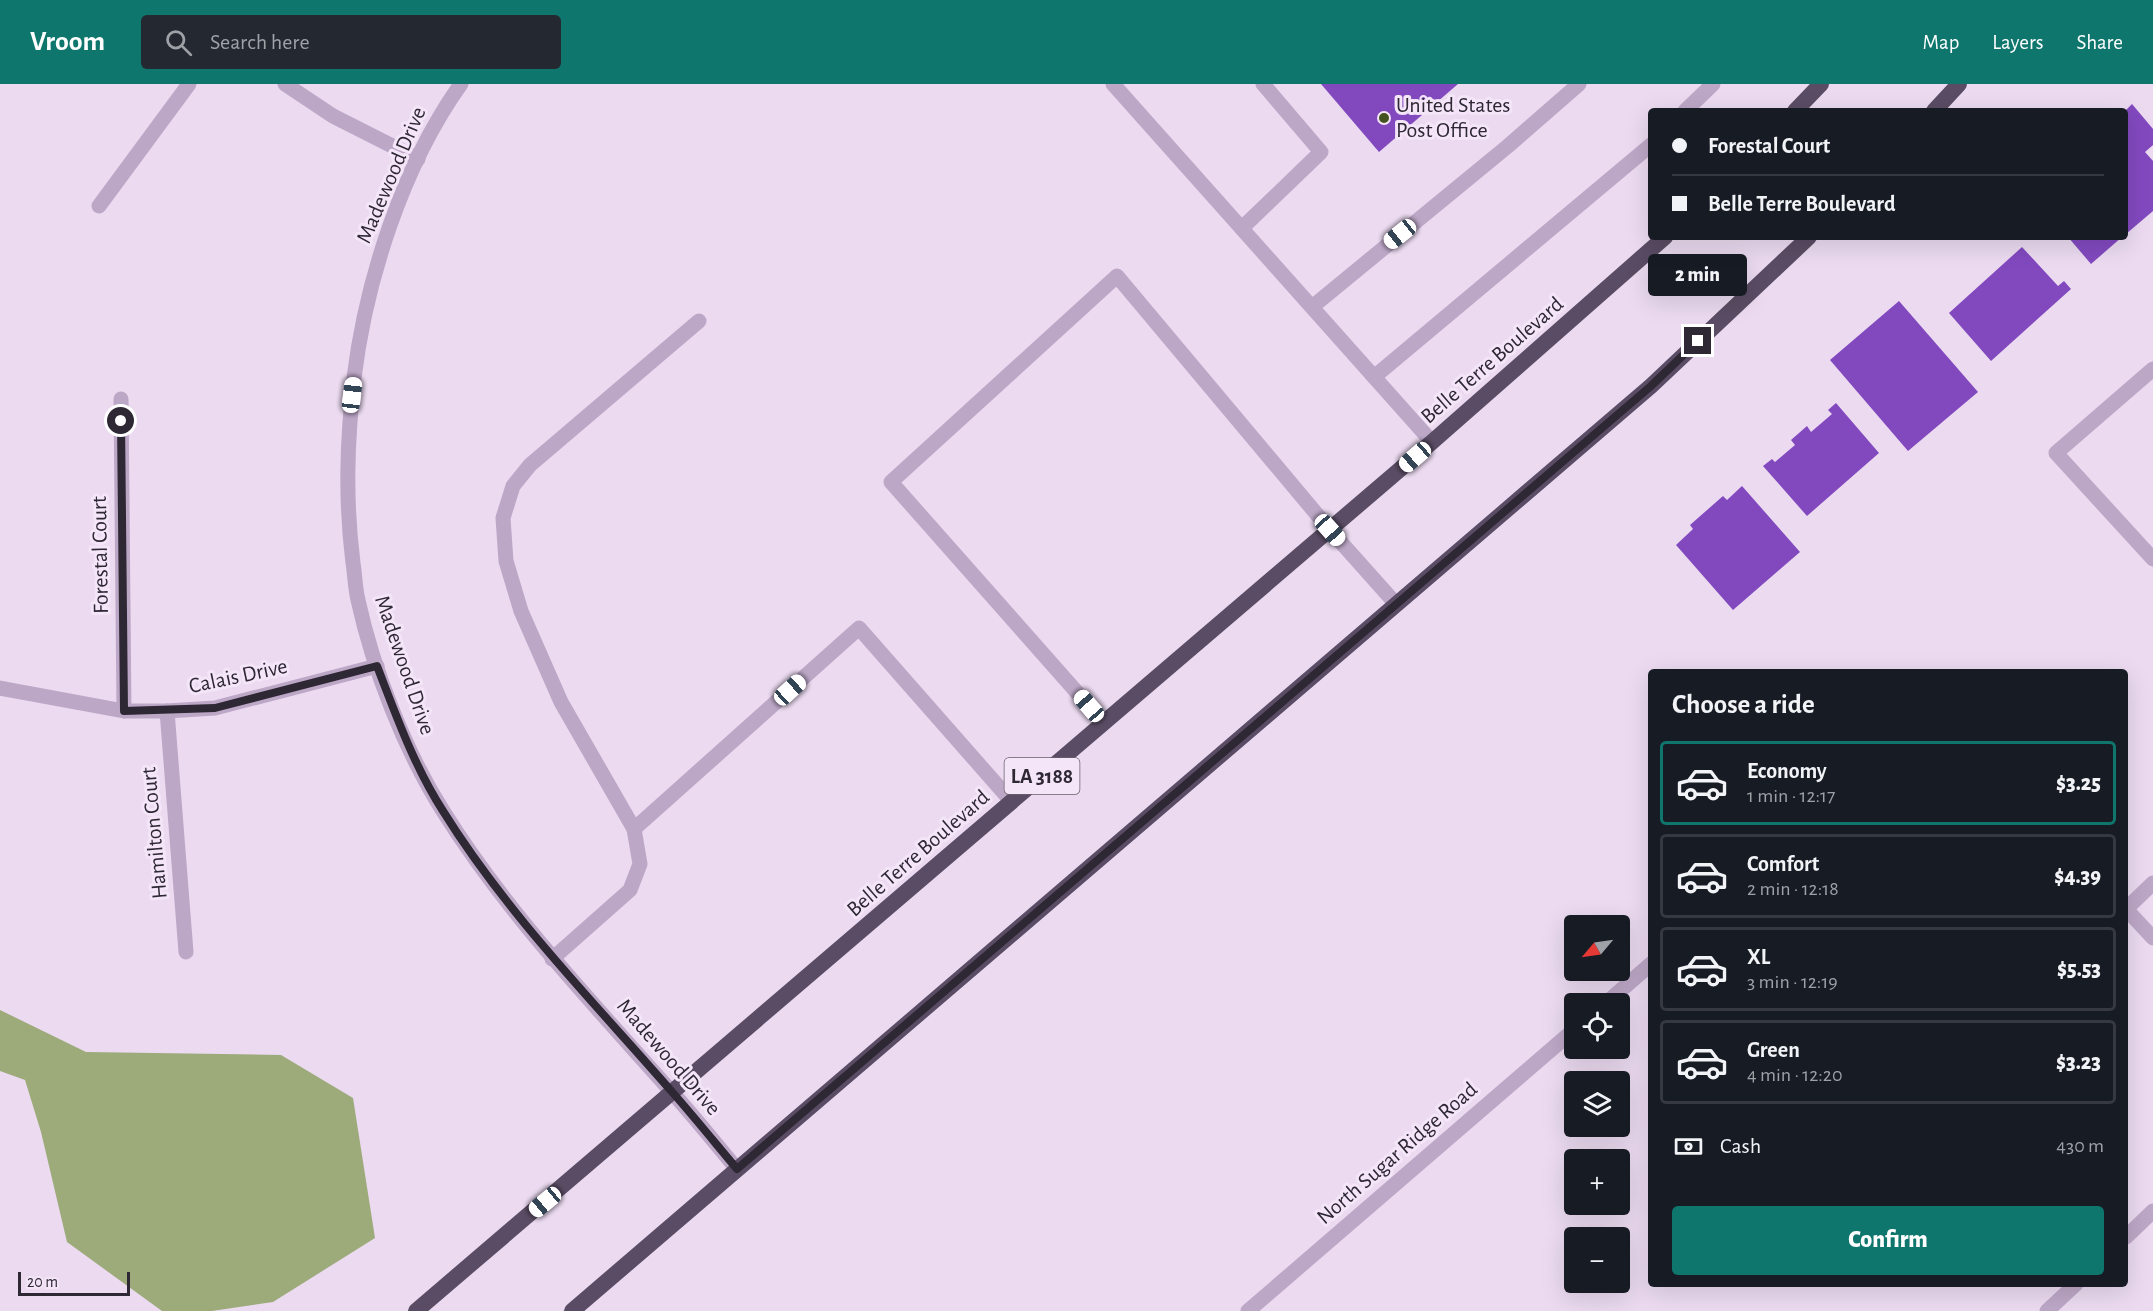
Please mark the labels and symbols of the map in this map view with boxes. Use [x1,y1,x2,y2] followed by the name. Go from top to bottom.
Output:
[1396,94,1510,141] place label: United States Post Office
[352,104,430,246] street label: Madewood Drive
[1377,111,1391,125] marker: United States Post Office
[1380,216,1420,252] car
[1648,254,1748,296] callout: 2 min
[1417,293,1567,427] street label: Belle Terre Boulevard
[1684,327,1711,354] route end
[341,376,363,414] car
[107,407,134,434] route start
[1396,438,1434,476] car
[88,496,112,614] street label: Forestal Court
[1311,511,1349,549] car
[371,593,439,737] street label: Madewood Drive
[187,655,289,697] street label: Calais Drive
[771,671,809,709] car
[1070,687,1108,725] car
[1004,758,1080,794] road number: LA 3188
[137,766,171,900] street label: Hamilton Court
[843,786,993,920] street label: Belle Terre Boulevard
[1564,915,1630,981] north arrow
[613,995,725,1119] street label: Madewood Drive
[1313,1078,1481,1228] street label: North Sugar Ridge Road
[525,1184,565,1220] car
[18,1269,130,1296] scale bar

